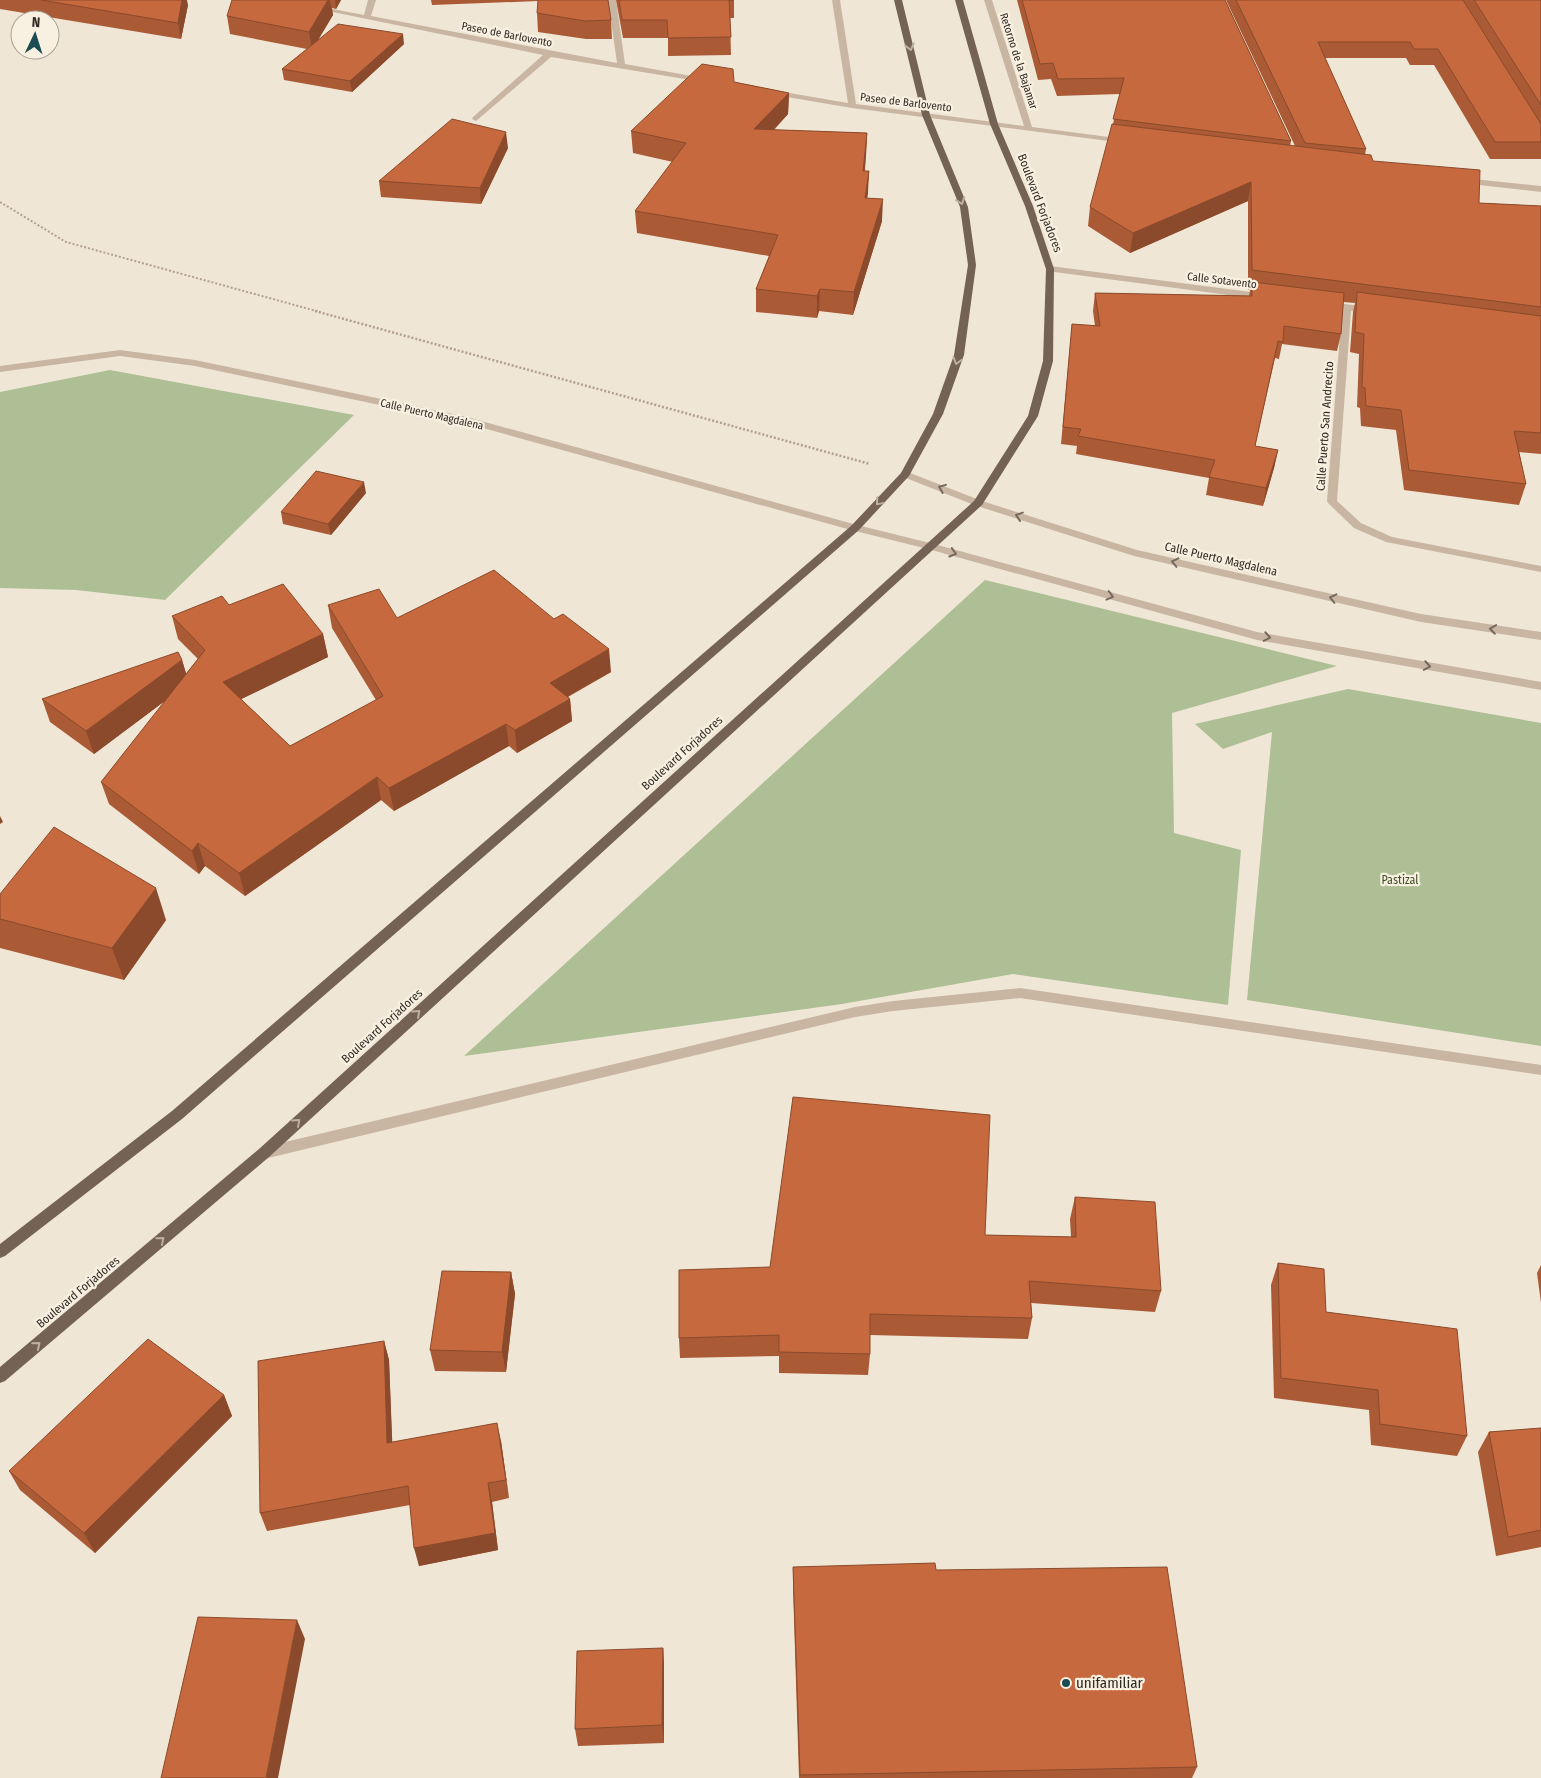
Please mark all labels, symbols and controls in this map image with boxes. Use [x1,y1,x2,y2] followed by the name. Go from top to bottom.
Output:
[10,10,60,60] north arrow
[997,11,1040,111] street label: Retorno de la Bajamar
[31,14,41,31] text: N
[460,19,554,50] street label: Paseo de Barlovento
[904,43,915,52] one-way arrow
[859,90,953,115] street label: Paseo de Barlovento
[1015,152,1065,254] street label: Boulevard Forjadores
[955,196,965,205] one-way arrow
[1186,270,1258,291] street label: Calle Sotavento
[952,356,962,365] one-way arrow
[1313,361,1337,491] street label: Calle Puerto San Andrecito
[379,396,485,433] street label: Calle Puerto Magdalena
[938,484,946,494] one-way arrow
[876,496,885,505] one-way arrow
[1016,512,1024,522] one-way arrow
[1163,539,1279,579] street label: Calle Puerto Magdalena
[949,547,957,557] one-way arrow
[1170,557,1179,568] one-way arrow
[1105,590,1114,601] one-way arrow
[1329,593,1338,604] one-way arrow
[1488,624,1497,634] one-way arrow
[1262,632,1271,642] one-way arrow
[1422,660,1431,670] one-way arrow
[639,713,725,793] street label: Boulevard Forjadores
[1381,873,1419,887] park label: Pastizal
[339,986,425,1066] street label: Boulevard Forjadores
[412,1010,421,1019] one-way arrow
[292,1119,301,1128] one-way arrow
[155,1237,164,1245] one-way arrow
[34,1253,122,1331] street label: Boulevard Forjadores
[32,1342,41,1351] one-way arrow
[1076,1674,1144,1692] place label: unifamiliar
[1060,1677,1072,1689] marker: unifamiliar

